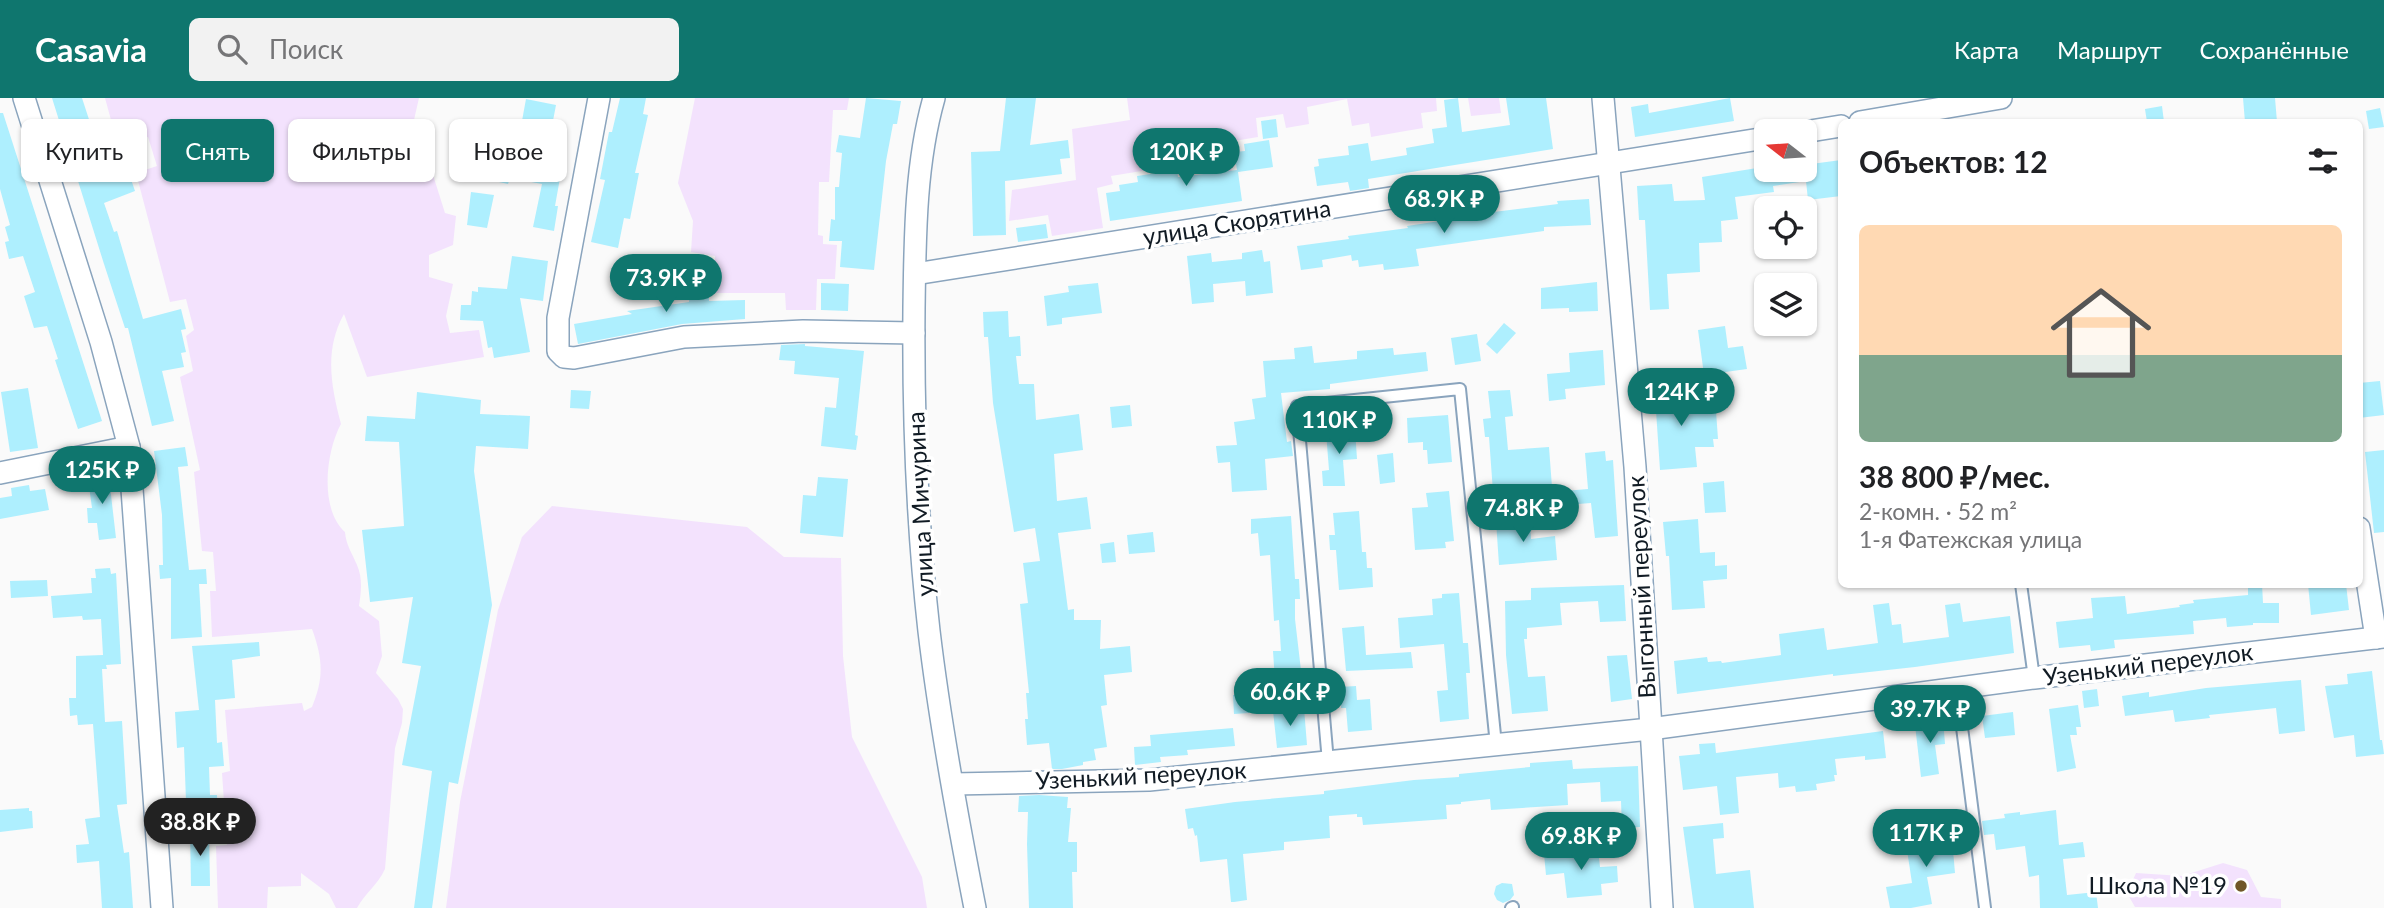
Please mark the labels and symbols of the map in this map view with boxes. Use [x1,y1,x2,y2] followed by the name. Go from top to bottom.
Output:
[1754,119,1816,182] north arrow
[1129,129,1243,188] pin: 120K ₽
[1379,176,1509,235] pin: 68.9K ₽
[1141,192,1333,251] street label: улица Скорятина
[601,254,731,314] pin: 73.9K ₽
[1624,368,1738,428] pin: 124K ₽
[1282,396,1396,456] pin: 110K ₽
[900,411,939,597] street label: улица Мичурина
[45,446,159,506] pin: 125K ₽
[1620,474,1661,699] street label: Выгонный переулок
[1458,484,1588,544] pin: 74.8K ₽
[2041,636,2255,691] street label: Узенький переулок
[1225,668,1355,728] pin: 60.6K ₽
[1865,686,1995,745] pin: 39.7K ₽
[1035,754,1248,795] street label: Узенький переулок
[135,798,265,858] pin: 38.8K ₽
[1869,810,1983,869] pin: 117K ₽
[1516,812,1646,872] pin: 69.8K ₽
[2088,870,2227,899] place label: Школа №19
[2233,878,2249,894] marker: Школа №19

